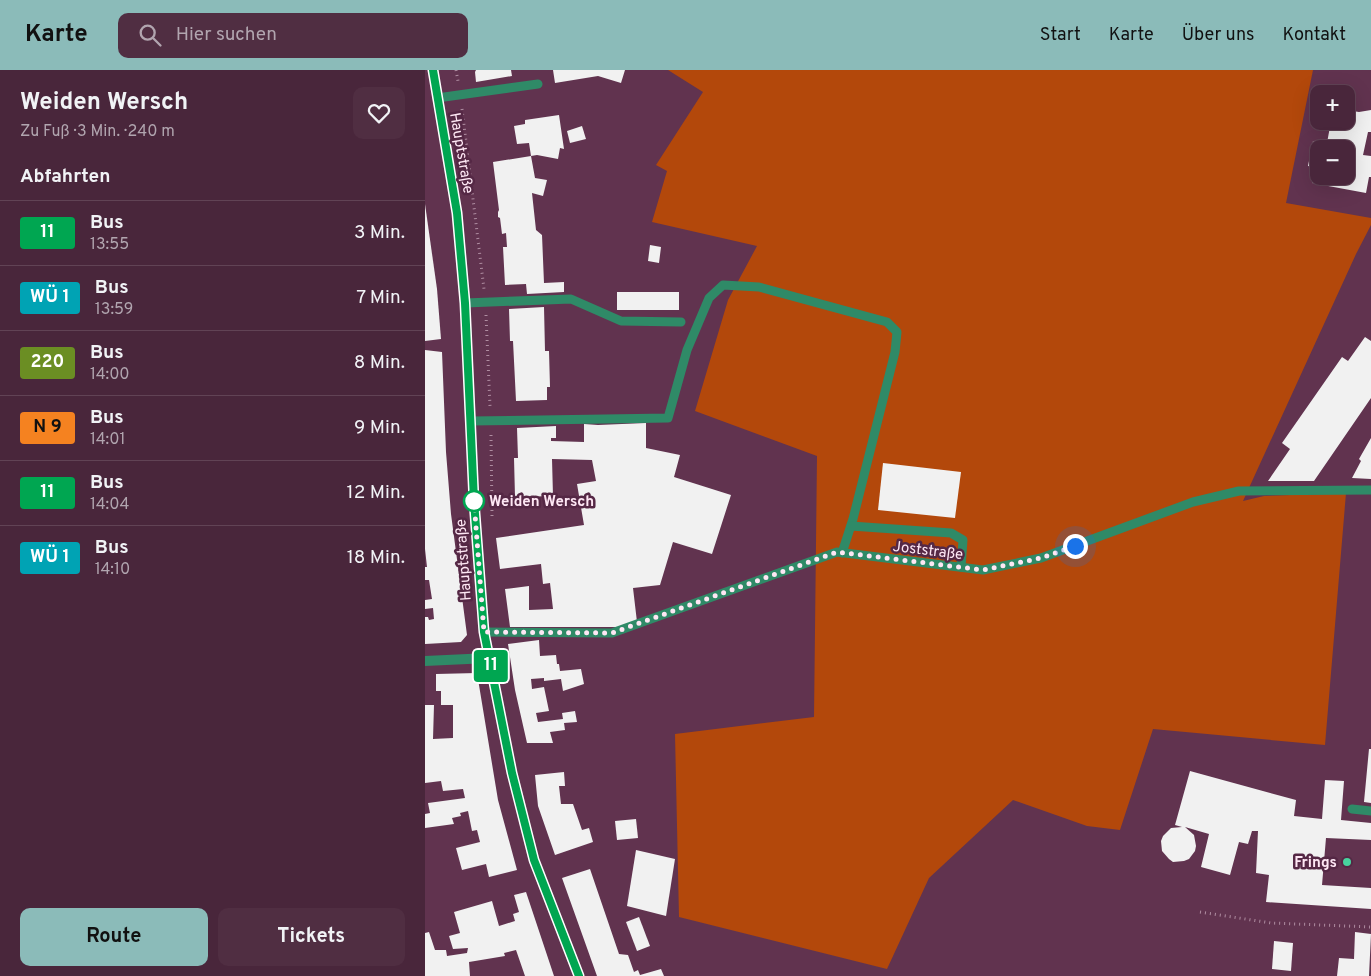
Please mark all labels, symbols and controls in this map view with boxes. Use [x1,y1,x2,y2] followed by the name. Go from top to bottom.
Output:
[118,13,468,58] search box
[25,20,88,50] text: Karte
[136,21,164,49] icon: search
[176,23,277,47] text: Hier suchen
[1040,24,1081,47] text: Start
[1109,24,1154,47] text: Karte
[1182,24,1254,47] text: Über uns
[1282,24,1346,47] text: Kontakt
[1310,85,1355,185] map controls
[1310,85,1355,130] button: +
[353,87,405,139] button: heart
[20,88,188,118] text: Weiden Wersch
[444,111,477,195] street label: Hauptstraße
[20,122,175,142] text: Zu Fuß · 3 Min. · 240 m
[1310,140,1355,185] button: −
[20,165,110,189] text: Abfahrten
[90,211,124,235] text: Bus
[40,221,55,244] text: 11
[354,221,405,245] text: 3 Min.
[90,235,129,255] text: 13:55
[95,276,129,300] text: Bus
[30,286,70,309] text: WÜ 1
[356,286,405,310] text: 7 Min.
[95,300,133,320] text: 13:59
[90,341,124,365] text: Bus
[31,351,64,374] text: 220
[354,351,405,375] text: 8 Min.
[90,365,130,385] text: 14:00
[90,406,124,430] text: Bus
[33,416,62,439] text: N 9
[354,416,405,440] text: 9 Min.
[90,430,125,450] text: 14:01
[90,471,124,495] text: Bus
[40,481,55,504] text: 11
[347,481,405,505] text: 12 Min.
[463,490,485,512] marker: Weiden Wersch
[489,493,594,512] place label: Weiden Wersch
[90,495,129,515] text: 14:04
[452,518,477,602] street label: Hauptstraße
[1063,534,1088,559] your location
[95,536,129,560] text: Bus
[892,538,964,565] street label: Joststraße
[30,546,70,569] text: WÜ 1
[347,546,405,570] text: 18 Min.
[95,560,130,580] text: 14:10
[469,650,513,682] line badge: 11
[484,654,498,677] text: 11
[1294,854,1337,873] place label: Frings
[1341,856,1353,868] marker: Frings
[20,908,208,966] button: Route
[218,908,405,966] button: Tickets

